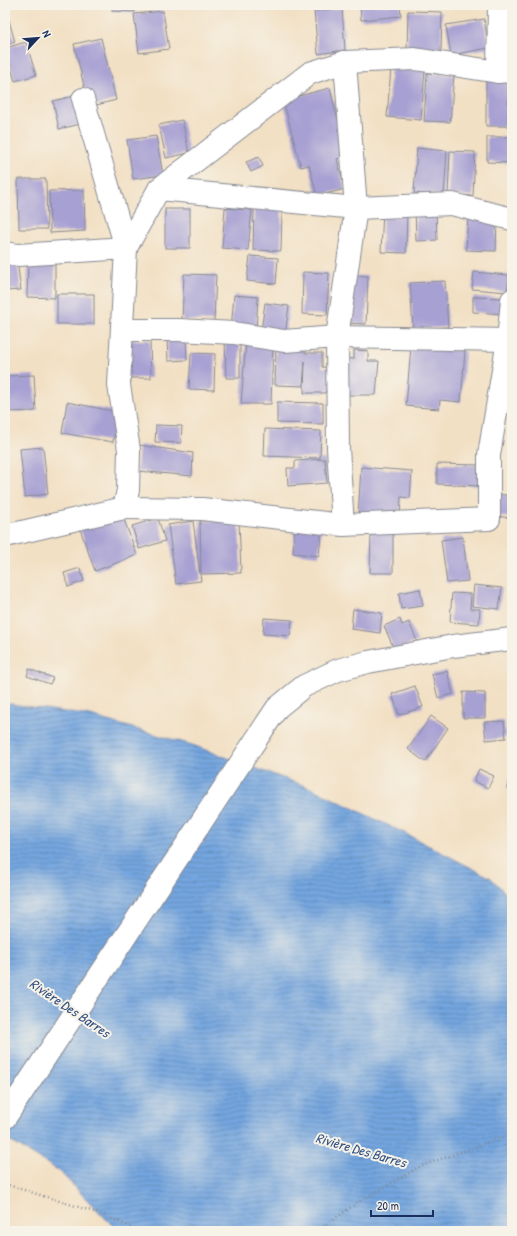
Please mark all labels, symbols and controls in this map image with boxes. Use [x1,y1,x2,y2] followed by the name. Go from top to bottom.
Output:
[18,18,58,58] north arrow
[39,28,55,39] text: N
[26,974,116,1042] water label: Rivière Des Barres
[314,1128,410,1172] water label: Rivière Des Barres
[371,1192,433,1218] scale bar
[377,1197,399,1214] text: 20 m

